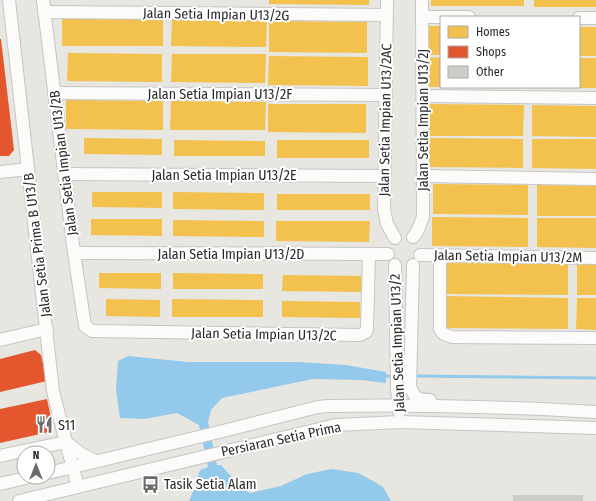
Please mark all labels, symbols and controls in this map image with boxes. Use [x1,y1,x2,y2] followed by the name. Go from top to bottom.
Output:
[143,5,289,24] street label: Jalan Setia Impian U13/2G
[440,16,580,88] legend
[476,25,510,39] text: Homes
[376,43,395,197] street label: Jalan Setia Impian U13/2AC
[476,45,506,59] text: Shops
[415,49,432,191] street label: Jalan Setia Impian U13/2J
[476,65,505,79] text: Other
[148,86,292,103] street label: Jalan Setia Impian U13/2F
[46,89,81,237] street label: Jalan Setia Impian U13/2B
[151,167,297,184] street label: Jalan Setia Impian U13/2E
[20,172,55,318] street label: Jalan Setia Prima B U13/B
[158,246,304,263] street label: Jalan Setia Impian U13/2D
[434,247,582,266] street label: Jalan Setia Impian U13/2M
[387,273,408,413] street label: Jalan Setia Impian U13/2
[191,325,337,344] street label: Jalan Setia Impian U13/2C
[35,415,55,435] restaurant icon: S11
[58,417,75,434] place label: S11
[220,418,343,460] street label: Persiaran Setia Prima
[16,445,56,485] north arrow
[33,449,39,462] text: N
[141,474,161,494] bus stop icon: Tasik Setia Alam
[164,476,257,493] place label: Tasik Setia Alam

